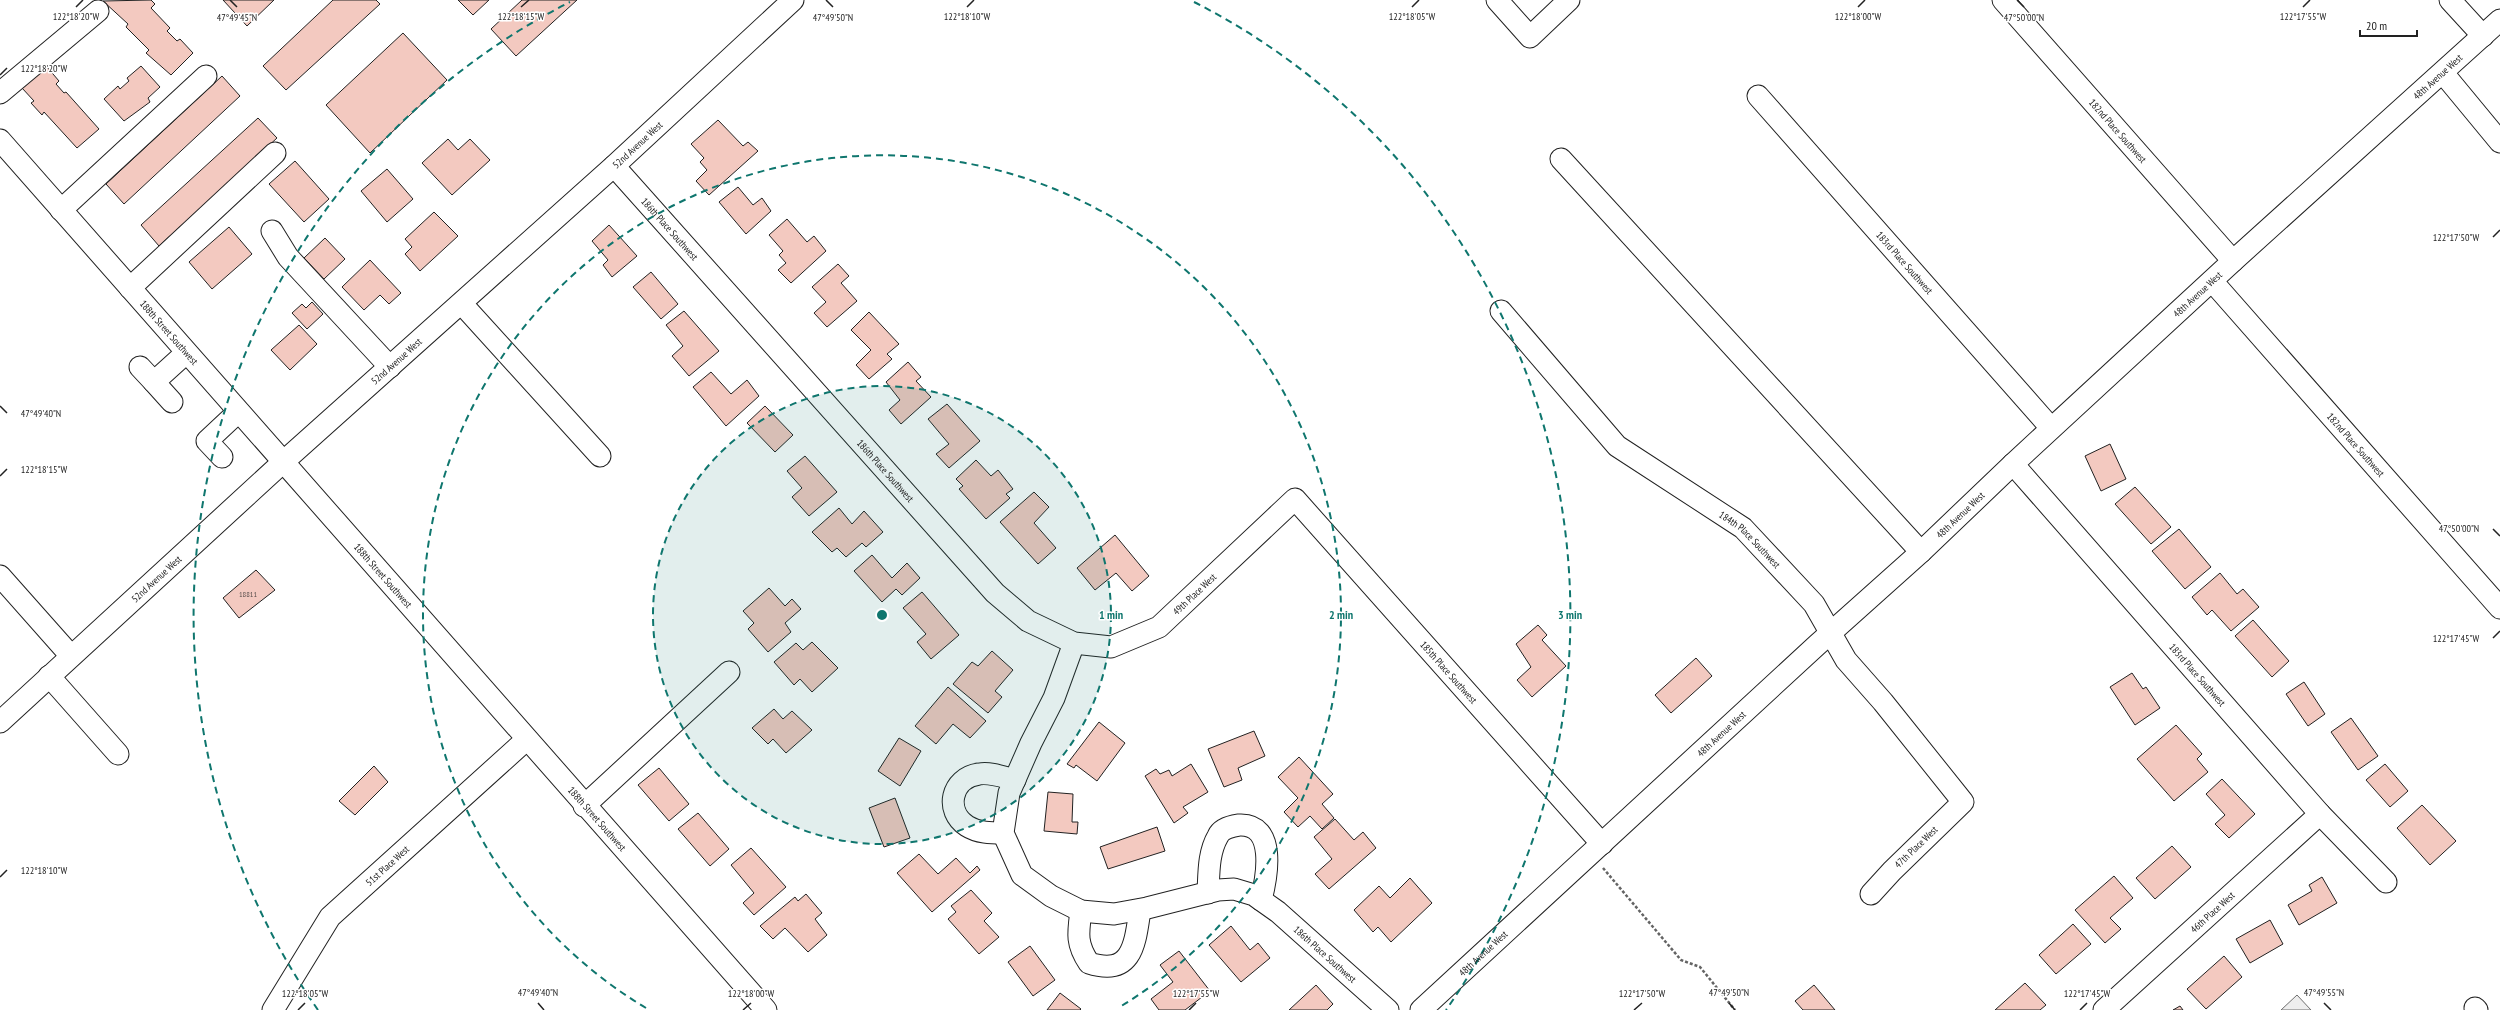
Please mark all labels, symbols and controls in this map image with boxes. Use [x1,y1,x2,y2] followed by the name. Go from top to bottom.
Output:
[53,10,100,23] text: 122°18'20"W
[498,10,545,23] text: 122°18'15"W
[944,10,991,23] text: 122°18'10"W
[1389,10,1436,23] text: 122°18'05"W
[1835,10,1882,23] text: 122°18'00"W
[2280,10,2327,23] text: 122°17'55"W
[217,11,257,24] text: 47°49'45"N
[813,11,853,24] text: 47°49'50"N
[2004,11,2044,24] text: 47°50'00"N
[2360,12,2417,38] scale bar
[2366,18,2387,33] text: 20 m
[2410,51,2465,102] street label: 48th Avenue West
[21,62,68,75] text: 122°18'20"W
[2086,96,2150,165] street label: 182nd Place Southwest
[609,118,665,171] street label: 52nd Avenue West
[639,195,701,263] street label: 186th Place Southwest
[1874,228,1936,297] street label: 183rd Place Southwest
[2433,231,2480,244] text: 122°17'50"W
[2170,268,2225,320] street label: 48th Avenue West
[137,297,201,367] street label: 188th Street Southwest
[368,335,424,387] street label: 52nd Avenue West
[21,407,61,420] text: 47°49'40"N
[2324,410,2388,480] street label: 182nd Place Southwest
[854,436,917,505] street label: 186th Place Southwest
[21,463,68,476] text: 122°18'15"W
[1933,488,1987,541] street label: 48th Avenue West
[1717,508,1784,571] street label: 184th Place Southwest
[2439,522,2479,535] text: 47°50'00"N
[351,540,415,611] street label: 188th Street Southwest
[128,552,184,605] street label: 52nd Avenue West
[1170,570,1219,618] street label: 49th Place West
[239,589,257,599] house number: 18811
[1099,607,1123,622] text: 1 min
[1329,607,1353,622] text: 2 min
[1558,607,1582,622] text: 3 min
[875,608,889,622] centre of rings
[2433,632,2480,645] text: 122°17'45"W
[1418,638,1480,706] street label: 185th Place Southwest
[2167,640,2229,709] street label: 183rd Place Southwest
[1694,708,1748,759] street label: 48th Avenue West
[565,783,629,854] street label: 188th Street Southwest
[1892,823,1941,871] street label: 47th Place West
[363,842,412,888] street label: 51st Place West
[21,864,68,877] text: 122°18'10"W
[2187,888,2237,935] street label: 46th Place West
[1291,923,1359,985] street label: 186th Place Southwest
[1456,927,1510,979] street label: 48th Avenue West
[518,986,558,999] text: 47°49'40"N
[1709,986,1749,999] text: 47°49'50"N
[2304,986,2344,999] text: 47°49'55"N
[282,987,329,1000] text: 122°18'05"W
[728,987,775,1000] text: 122°18'00"W
[1173,987,1220,1000] text: 122°17'55"W
[1619,987,1666,1000] text: 122°17'50"W
[2064,987,2111,1000] text: 122°17'45"W

